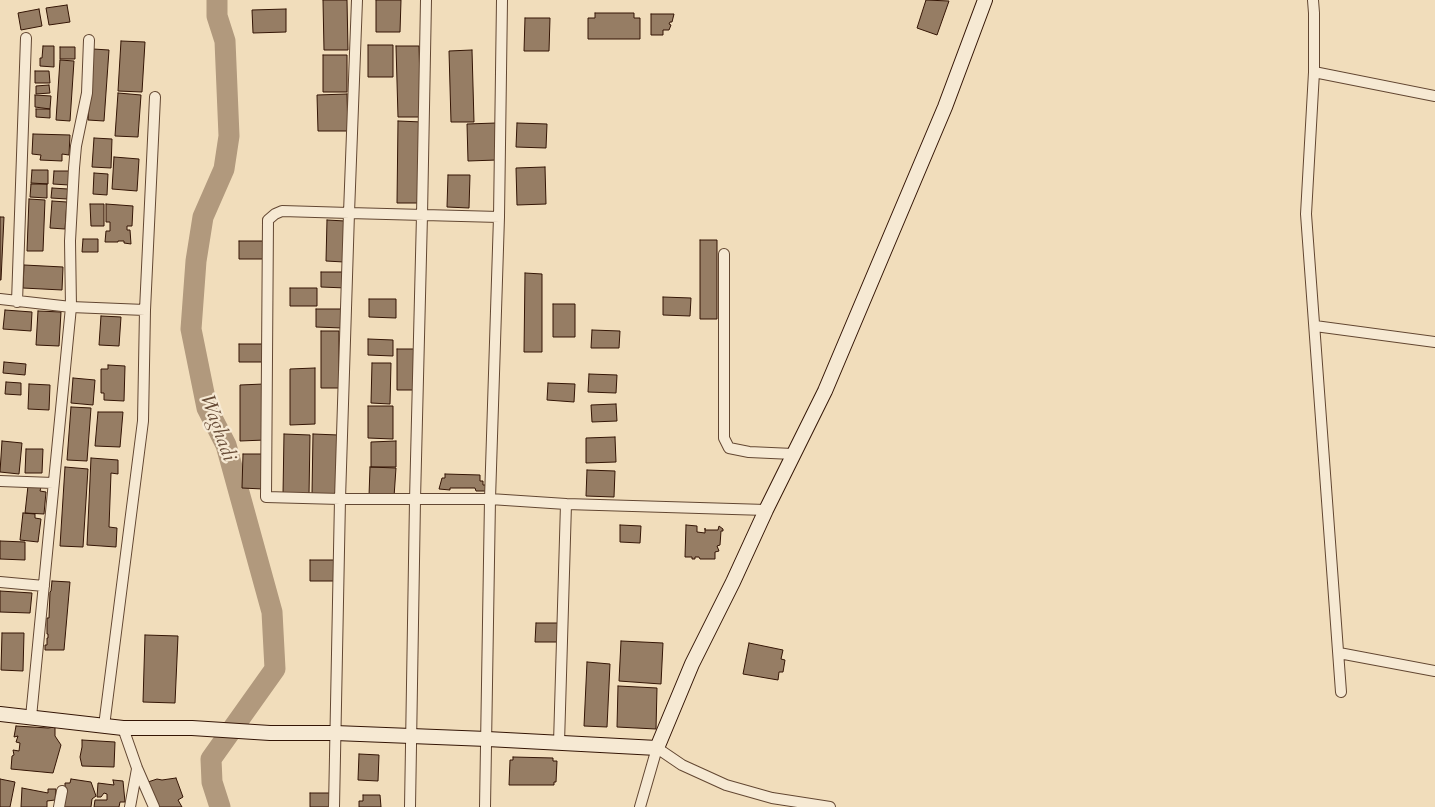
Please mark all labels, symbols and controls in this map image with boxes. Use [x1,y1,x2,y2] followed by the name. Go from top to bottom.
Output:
[194,391,240,465] water label: Waghadi

